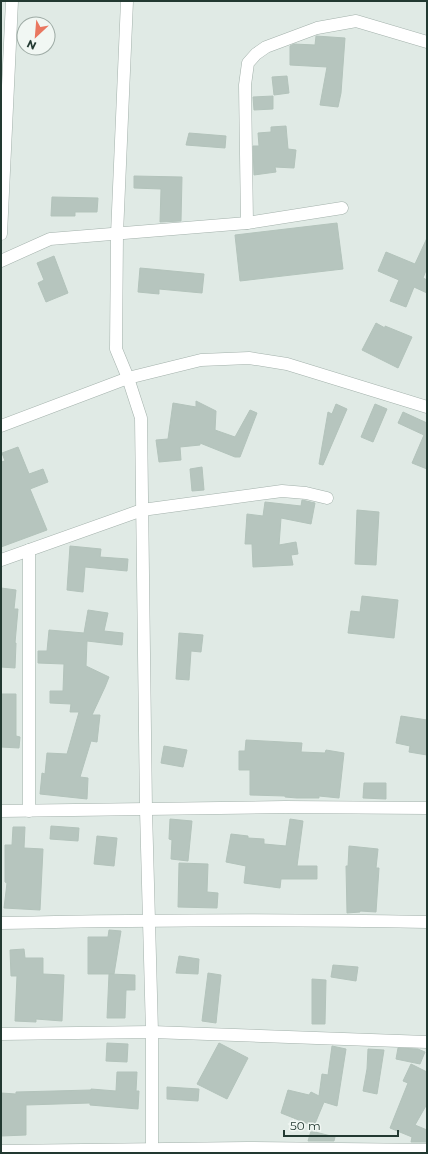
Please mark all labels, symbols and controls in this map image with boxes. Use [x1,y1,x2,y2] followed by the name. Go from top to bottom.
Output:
[16,16,56,56] north arrow
[25,37,39,53] text: N
[284,1112,398,1138] scale bar
[290,1118,321,1133] text: 50 m

